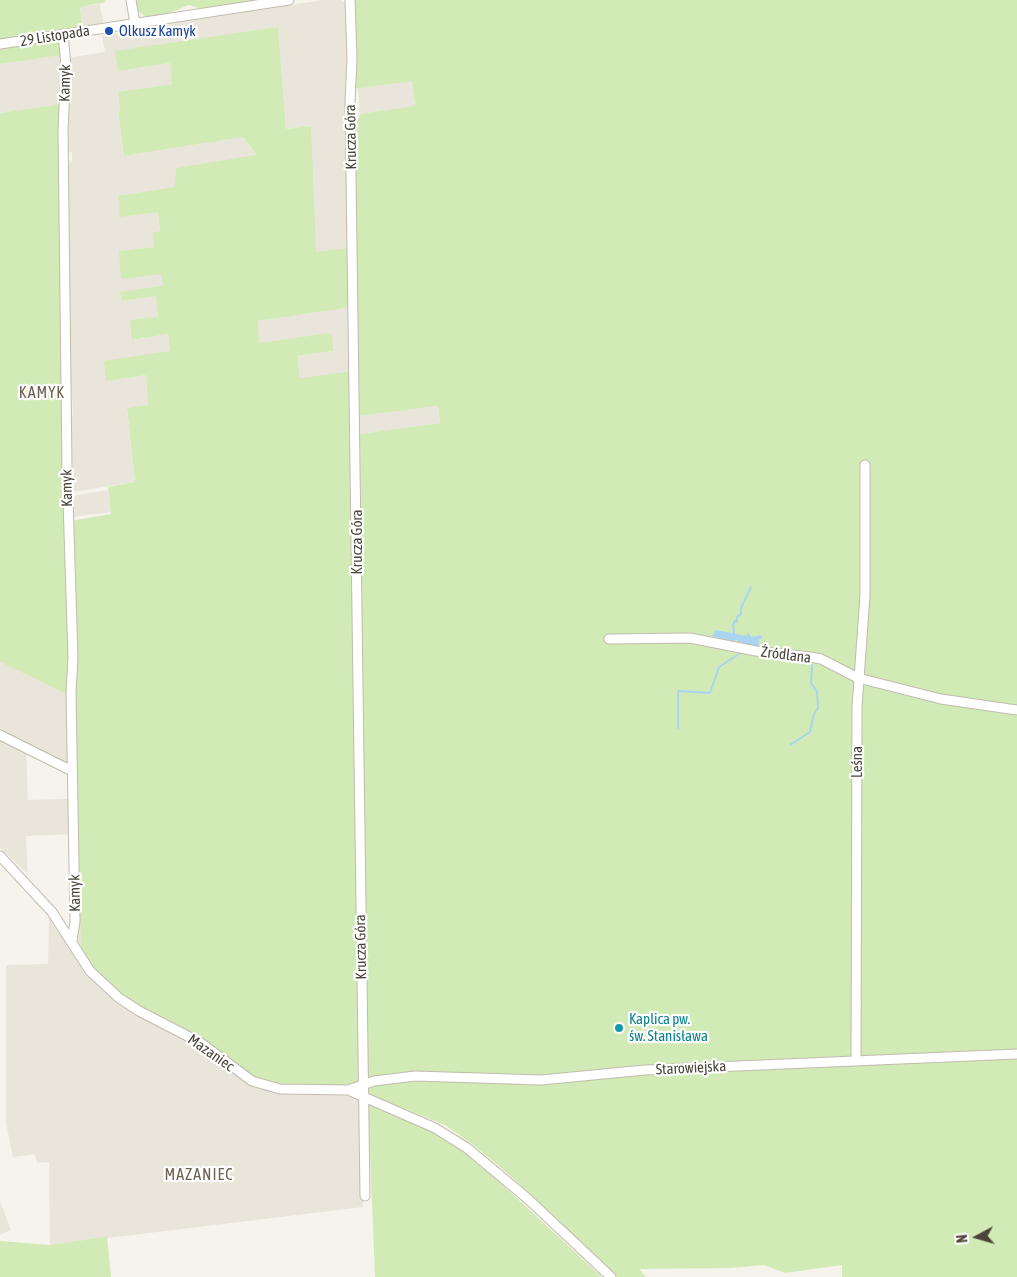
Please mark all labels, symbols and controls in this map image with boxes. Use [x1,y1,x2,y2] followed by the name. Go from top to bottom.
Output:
[19,22,91,50] street label: 29 Listopada
[119,22,196,40] place label: Olkusz Kamyk
[103,25,115,37] marker: Olkusz Kamyk
[56,64,74,102] street label: Kamyk
[341,104,361,170] street label: Krucza Góra
[18,383,66,403] district label: KAMYK
[58,469,76,507] street label: Kamyk
[348,509,366,575] street label: Krucza Góra
[760,643,812,667] street label: Źródlana
[848,746,866,778] street label: Leśna
[66,874,84,912] street label: Kamyk
[351,914,371,980] street label: Krucza Góra
[629,1010,708,1045] place label: Kaplica pw. św. Stanisława
[613,1022,625,1034] marker: Kaplica pw. św. Stanisława
[184,1031,238,1075] street label: Mazaniec
[655,1057,727,1079] street label: Starowiejska
[163,1165,235,1185] district label: MAZANIEC
[952,1212,1002,1262] north arrow
[954,1234,970,1244] text: N

